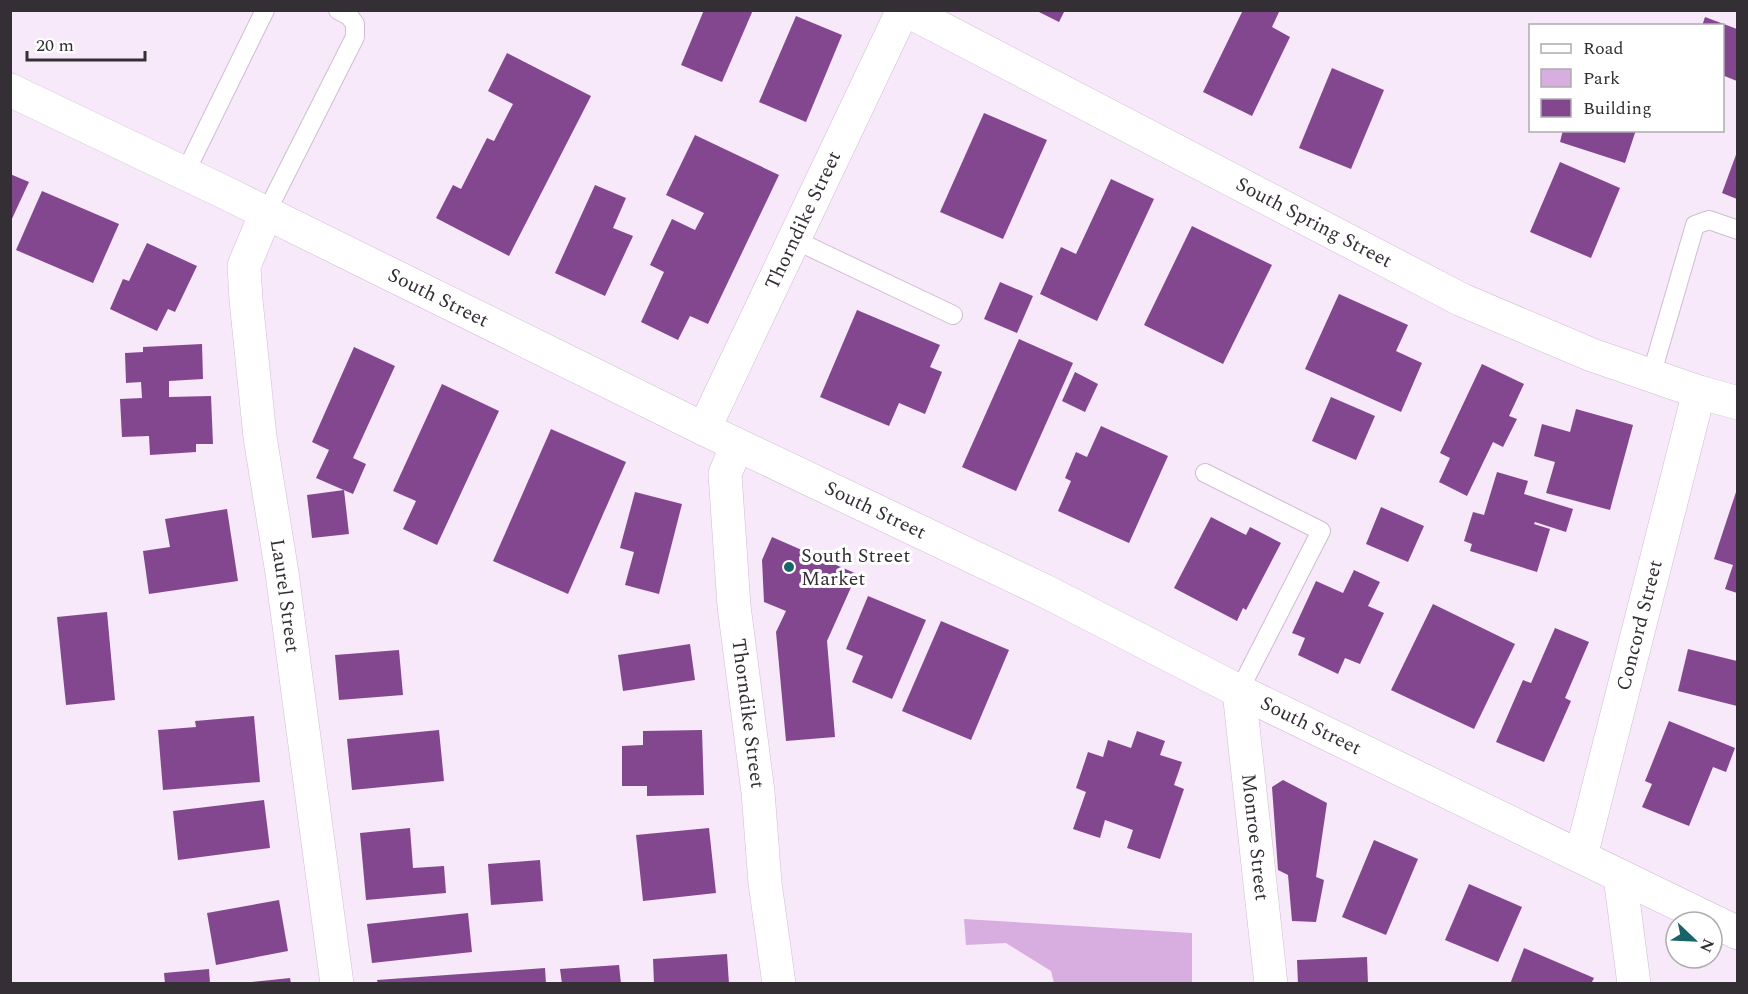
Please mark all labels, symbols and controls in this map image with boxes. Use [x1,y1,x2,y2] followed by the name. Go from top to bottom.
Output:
[27,24,146,62] scale bar
[1529,24,1724,132] legend
[36,32,74,59] text: 20 m
[1583,35,1624,62] text: Road
[1583,65,1620,92] text: Park
[1583,95,1652,122] text: Building
[757,146,849,295] street label: Thorndike Street
[1230,169,1397,276] street label: South Spring Street
[383,260,494,335] street label: South Street
[819,473,931,547] street label: South Street
[262,537,308,655] street label: Laurel Street
[801,541,910,594] place label: South Street Market
[1609,557,1671,694] street label: Concord Street
[782,560,796,574] marker: South Street Market
[723,637,772,790] street label: Thorndike Street
[1255,688,1367,763] street label: South Street
[1233,772,1277,902] street label: Monroe Street
[1664,910,1724,970] north arrow
[1693,935,1720,956] text: N

